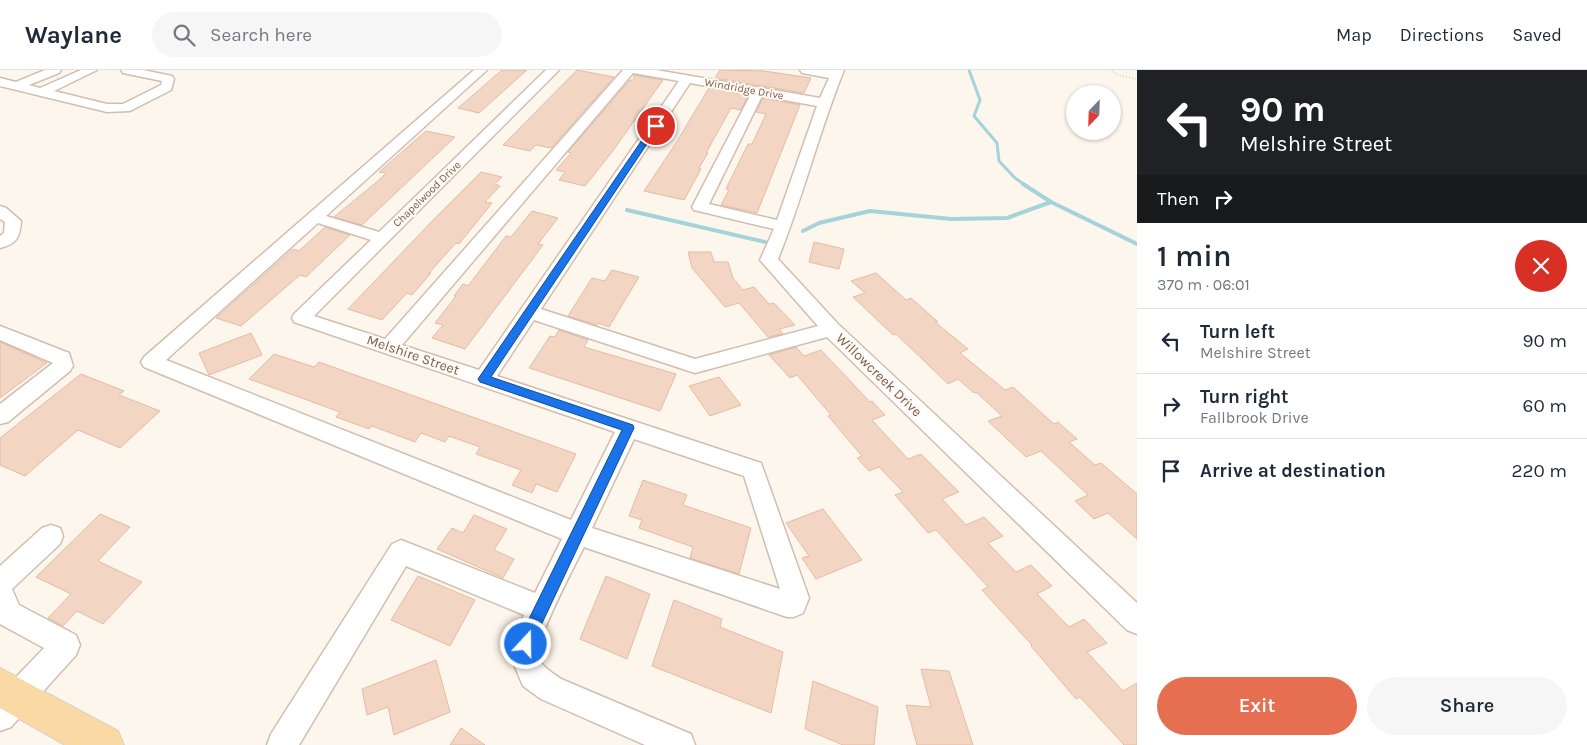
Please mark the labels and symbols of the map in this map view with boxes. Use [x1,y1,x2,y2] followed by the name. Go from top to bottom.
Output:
[703,76,785,102] street label: Windridge Drive
[1066,85,1121,140] north arrow
[635,105,677,147] pin
[390,158,464,230] street label: Chapelwood Drive
[832,330,926,420] street label: Willowcreek Drive
[364,331,462,379] street label: Melshire Street
[499,617,551,669] position arrow

